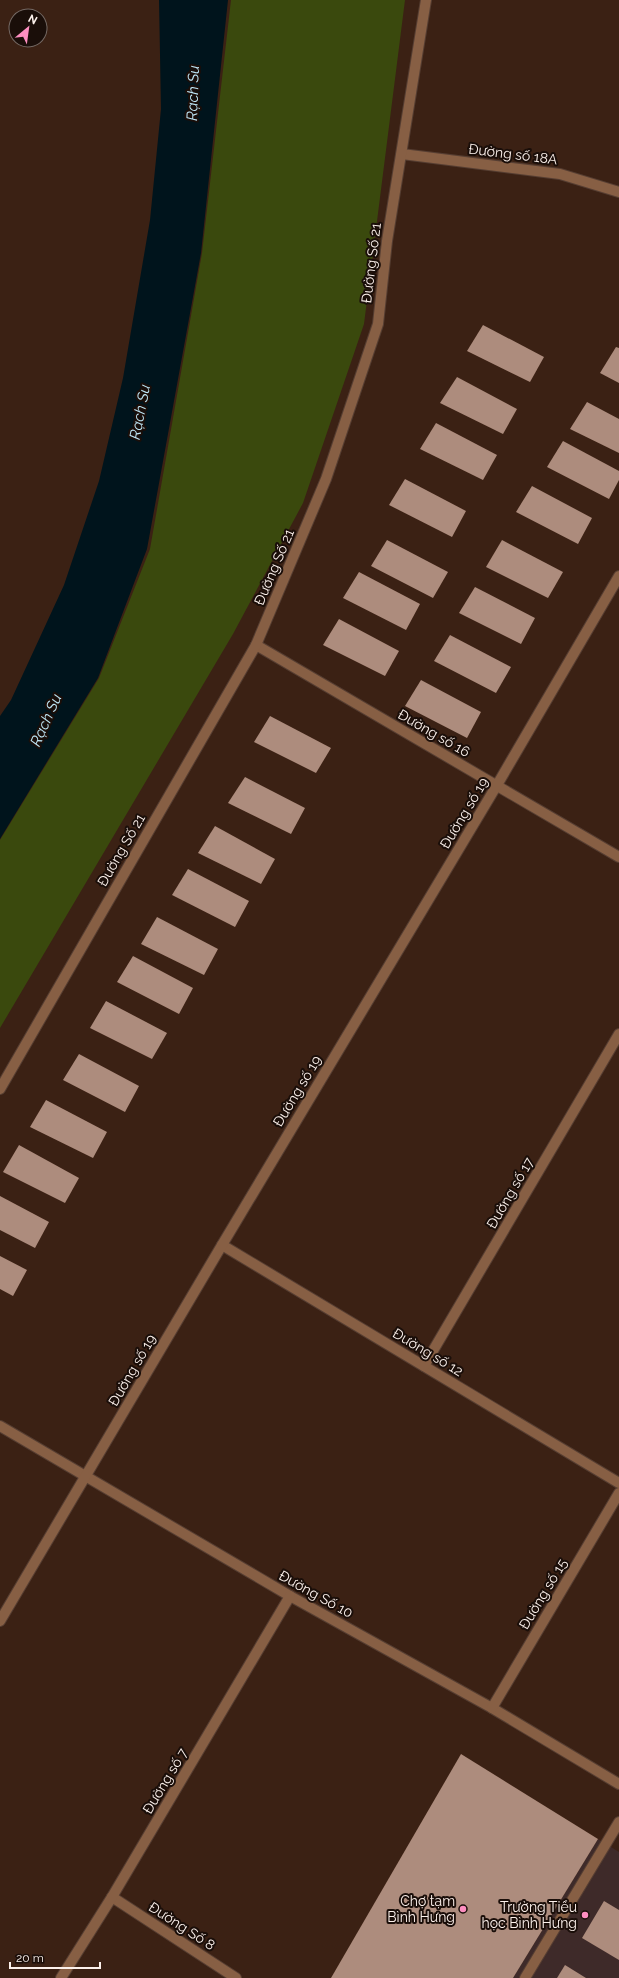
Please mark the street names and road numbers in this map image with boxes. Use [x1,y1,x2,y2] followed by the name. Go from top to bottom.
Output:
[468,141,559,167] street label: Đường số 18A
[358,222,384,304] street label: Đường Số 21
[251,527,297,607] street label: Đường Số 21
[395,706,473,760] street label: Đường số 16
[437,775,491,851] street label: Đường số 19
[94,811,148,889] street label: Đường Số 21
[270,1053,324,1129] street label: Đường số 19
[483,1154,537,1231] street label: Đường số 17
[390,1325,466,1379] street label: Đường số 12
[105,1331,159,1409] street label: Đường số 19
[516,1556,570,1632] street label: Đường số 15
[276,1567,356,1621] street label: Đường Số 10
[139,1745,191,1817] street label: Đường số 7
[146,1899,218,1953] street label: Đường Số 8

